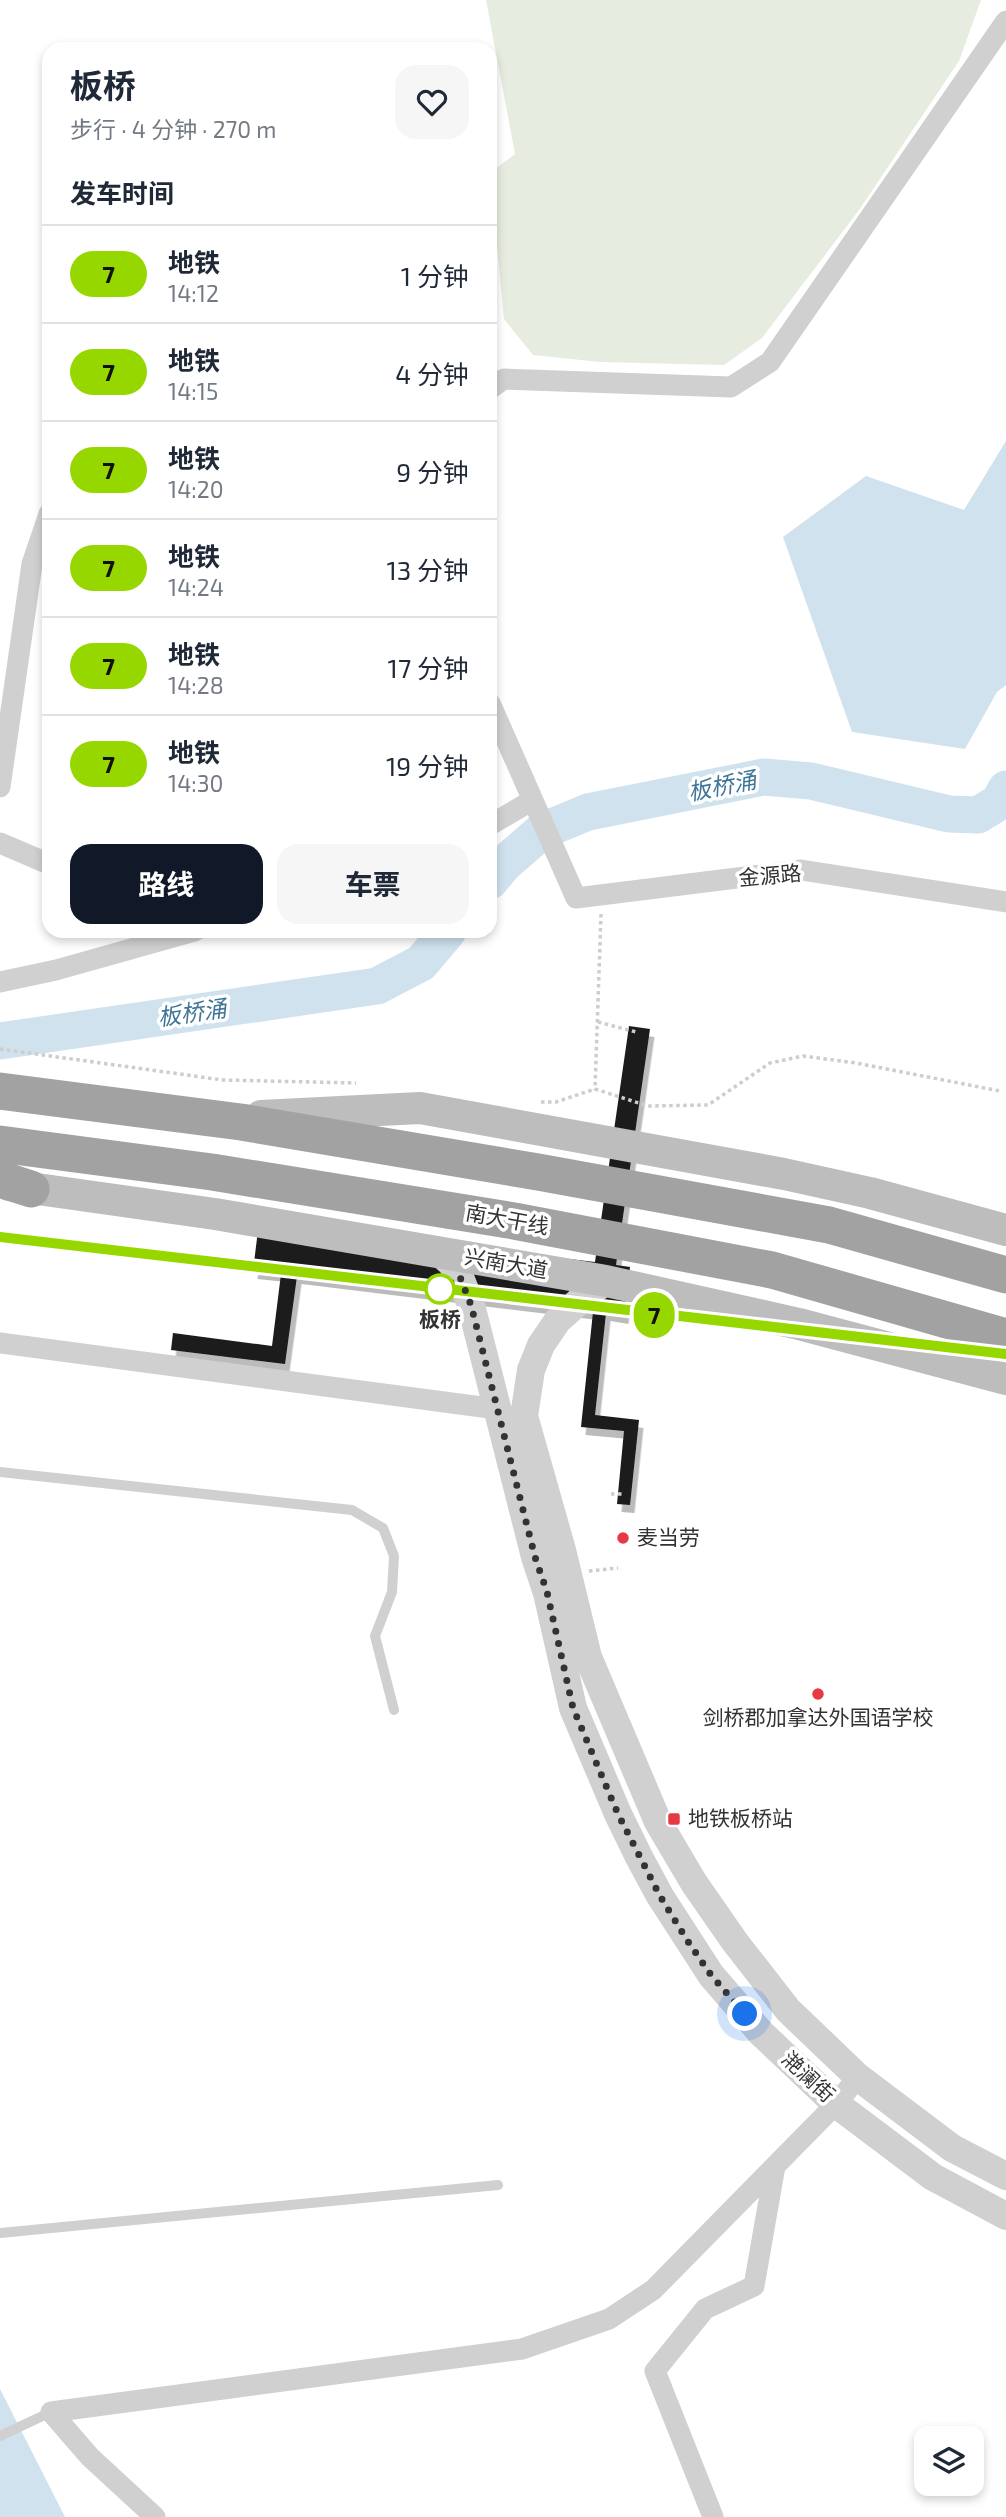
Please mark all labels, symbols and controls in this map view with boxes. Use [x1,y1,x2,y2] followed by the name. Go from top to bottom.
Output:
[70,65,136,105] text: 板桥
[395,65,469,139] button: heart
[70,115,277,143] text: 步行 · 4 分钟 · 270 m
[70,177,174,208] text: 发车时间
[168,246,220,277] text: 地铁
[102,259,115,288] text: 7
[401,260,469,291] text: 1 分钟
[168,279,219,307] text: 14:12
[168,344,220,375] text: 地铁
[102,357,115,386] text: 7
[395,358,469,389] text: 4 分钟
[168,377,218,405] text: 14:15
[168,442,220,473] text: 地铁
[102,455,115,484] text: 7
[396,456,469,487] text: 9 分钟
[168,475,224,503] text: 14:20
[168,540,220,571] text: 地铁
[102,553,115,582] text: 7
[386,554,469,585] text: 13 分钟
[168,573,224,601] text: 14:24
[168,638,220,669] text: 地铁
[102,651,115,680] text: 7
[388,652,469,683] text: 17 分钟
[168,671,224,699] text: 14:28
[168,736,220,767] text: 地铁
[102,749,115,778] text: 7
[386,750,469,781] text: 19 分钟
[685,764,761,805] water label: 板桥涌
[168,769,223,797] text: 14:30
[70,844,263,924] button: 路线
[277,844,469,924] button: 车票
[737,859,802,890] street label: 金源路
[156,993,231,1031] water label: 板桥涌
[464,1199,551,1238] street label: 南大干线
[463,1243,550,1282] street label: 兴南大道
[425,1274,455,1304] marker: 板桥
[631,1292,677,1338] line badge: 7
[648,1300,660,1329] text: 7
[419,1306,461,1331] place label: 板桥
[637,1524,700,1549] place label: 麦当劳
[615,1530,631,1546] marker: 麦当劳
[810,1686,826,1702] marker: 剑桥郡加拿达外国语学校
[703,1704,934,1729] place label: 剑桥郡加拿达外国语学校
[688,1805,793,1830] place label: 地铁板桥站
[666,1811,682,1827] marker: 地铁板桥站
[727,1996,762,2031] your location
[777,2045,841,2107] street label: 滟澜街
[914,2426,984,2496] map controls
[914,2426,984,2496] button: layers

